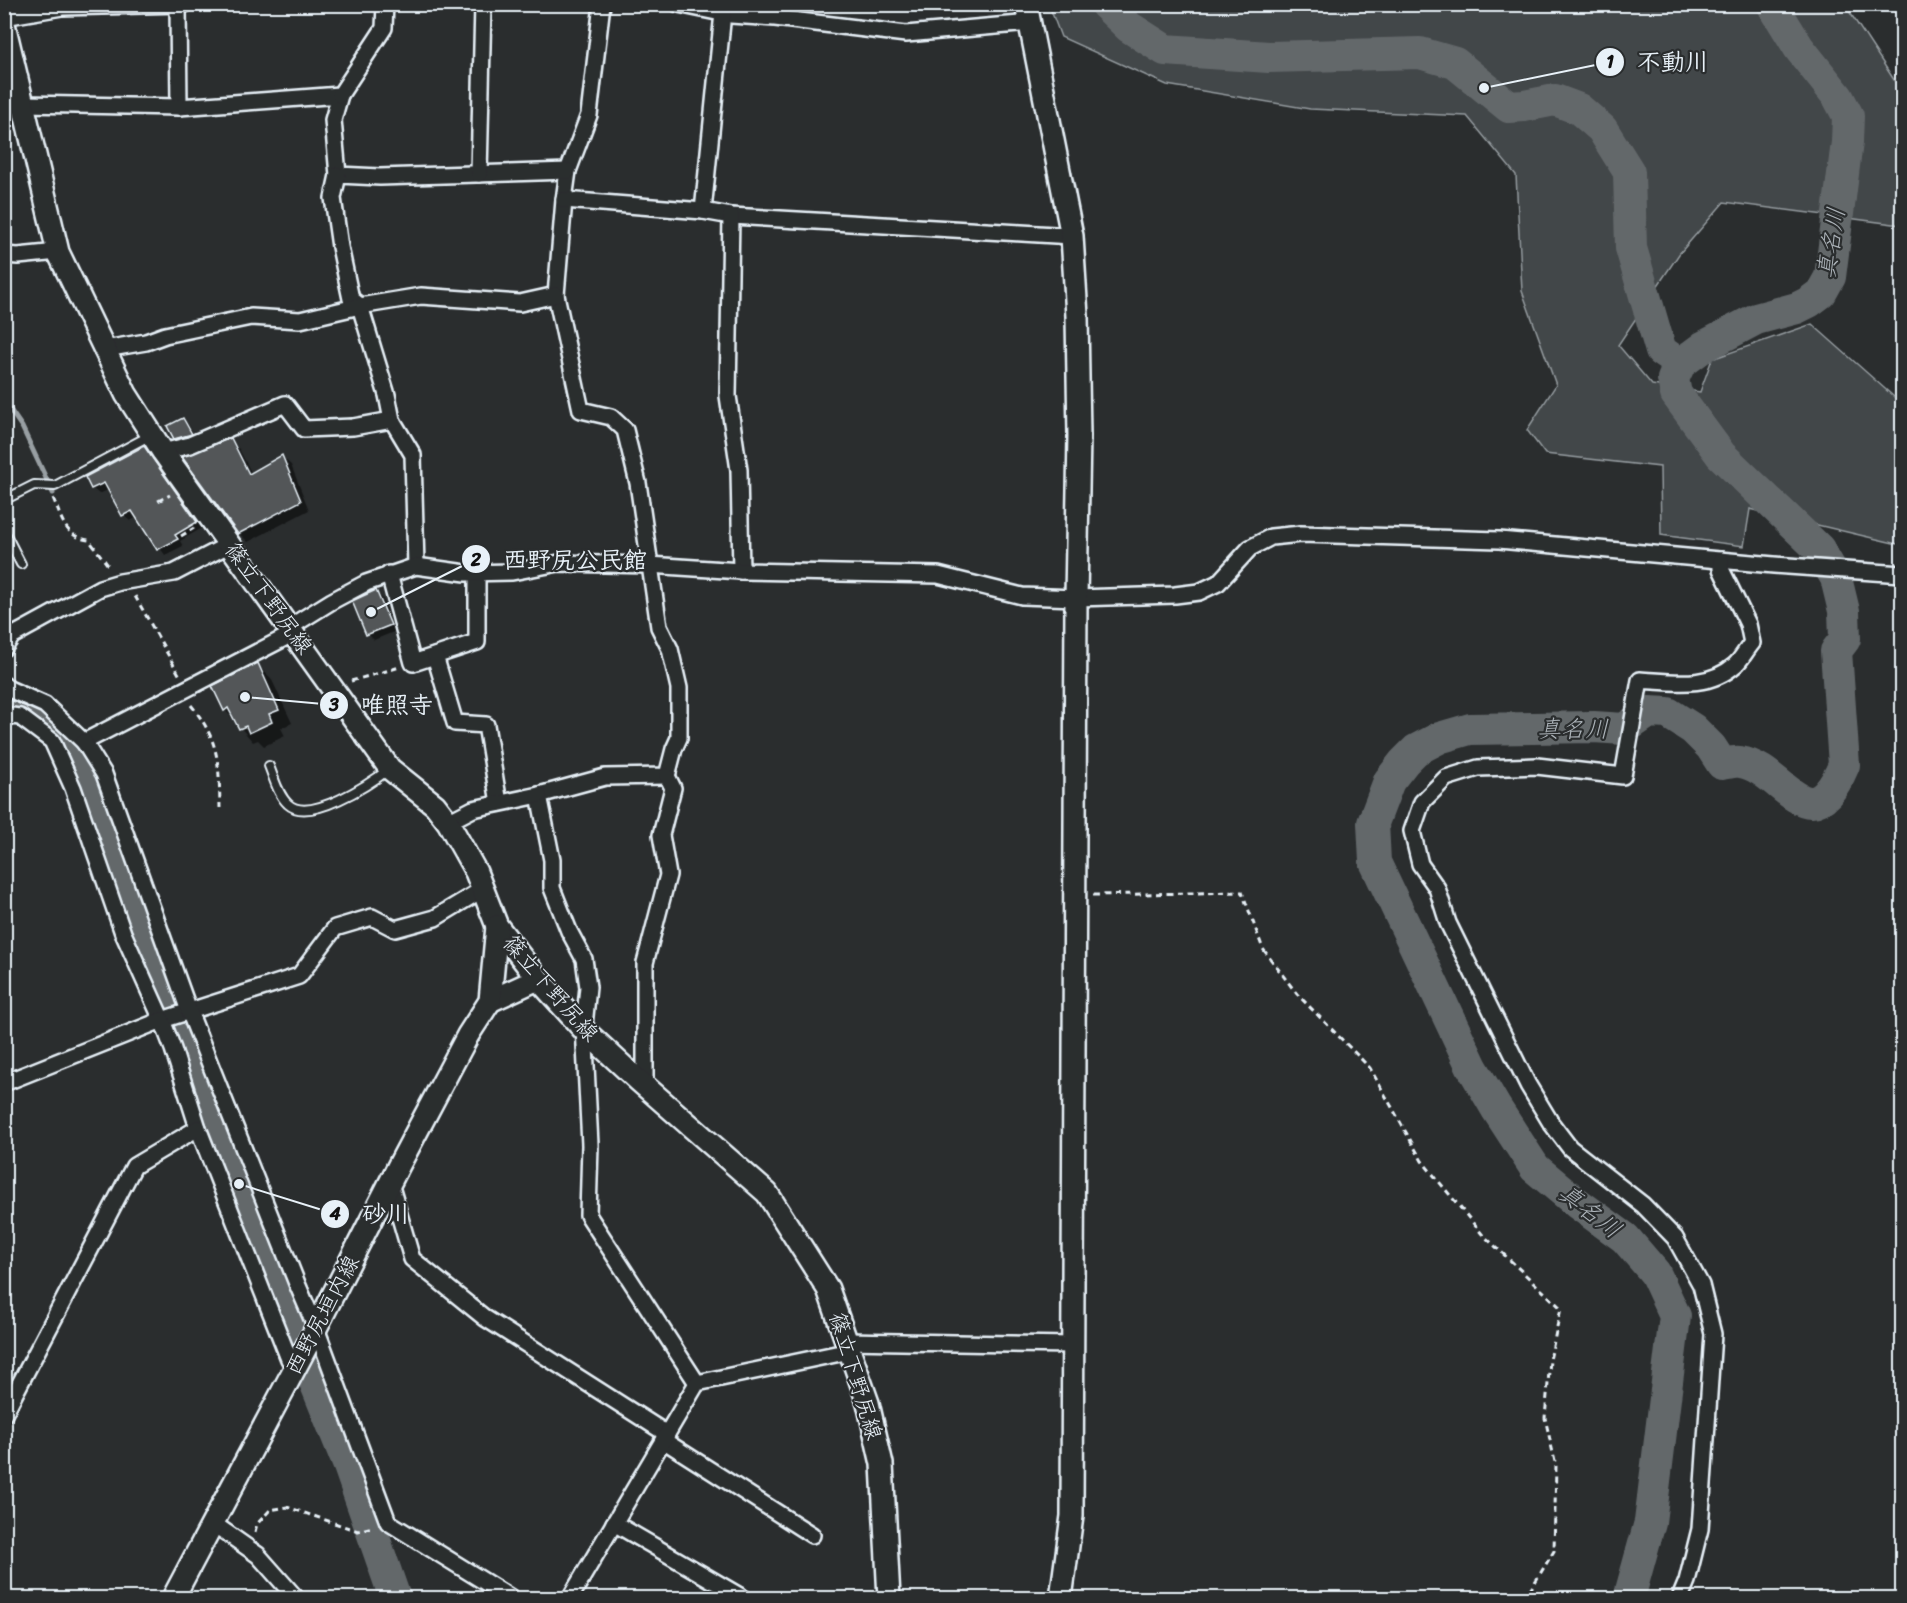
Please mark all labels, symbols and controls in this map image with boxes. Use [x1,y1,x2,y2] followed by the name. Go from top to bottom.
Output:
[1595,41,1721,83] callout: 不動川
[1637,41,1709,83] text: 不動川
[1606,46,1614,78] text: 1
[1805,204,1857,282] water label: 真名川
[214,533,324,663] street label: 篠立下野尻線
[461,538,659,580] callout: 西野尻公民館
[503,539,647,581] text: 西野尻公民館
[470,544,482,576] text: 2
[319,684,445,726] callout: 唯照寺
[361,684,433,726] text: 唯照寺
[328,689,339,721] text: 3
[1537,708,1609,750] water label: 真名川
[493,925,609,1051] street label: 篠立下野尻線
[1549,1172,1631,1250] water label: 真名川
[320,1193,422,1235] callout: 砂川
[362,1193,410,1235] text: 砂川
[328,1198,341,1230] text: 4
[274,1248,370,1382] street label: 西野尻垣内線
[818,1307,894,1445] street label: 篠立下野尻線

